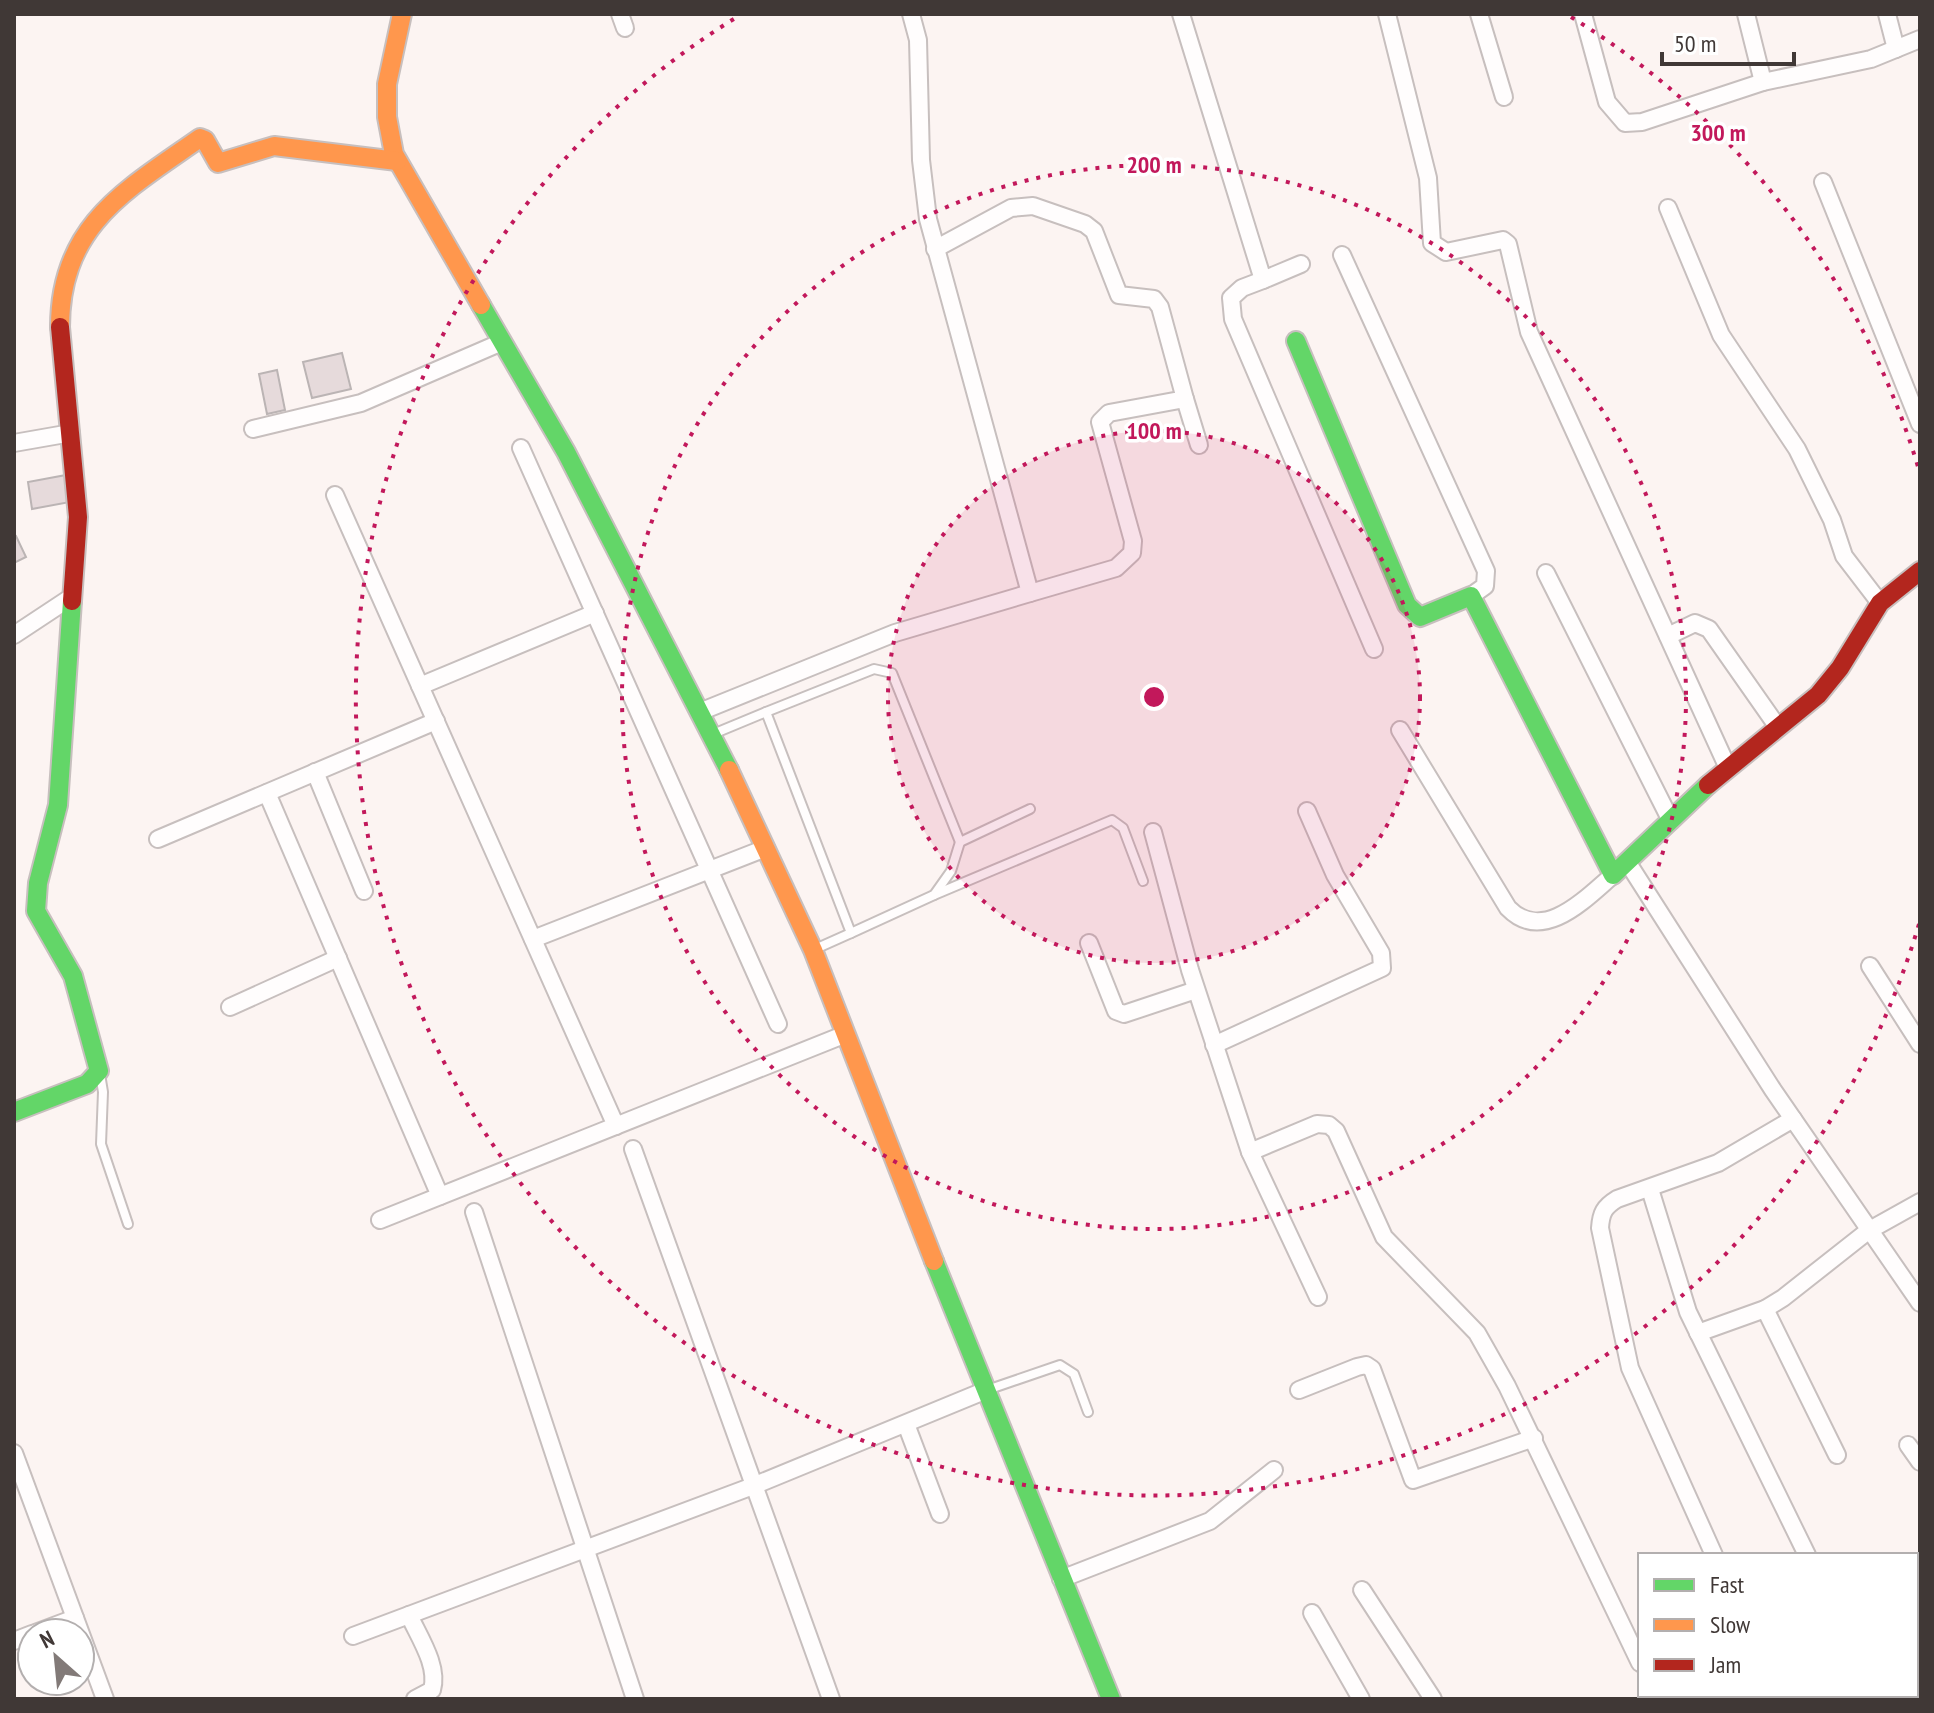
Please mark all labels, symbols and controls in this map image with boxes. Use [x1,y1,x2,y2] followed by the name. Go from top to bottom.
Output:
[1662,16,1794,66] scale bar
[1674,28,1716,59] text: 50 m
[1690,117,1746,148] text: 300 m
[1126,149,1182,180] text: 200 m
[1126,415,1182,446] text: 100 m
[1140,683,1168,711] centre of rings
[1638,1553,1918,1697] legend
[1710,1569,1745,1600] text: Fast
[1710,1609,1751,1640] text: Slow
[16,1617,96,1697] north arrow
[35,1624,59,1654] text: N
[1709,1649,1741,1680] text: Jam

